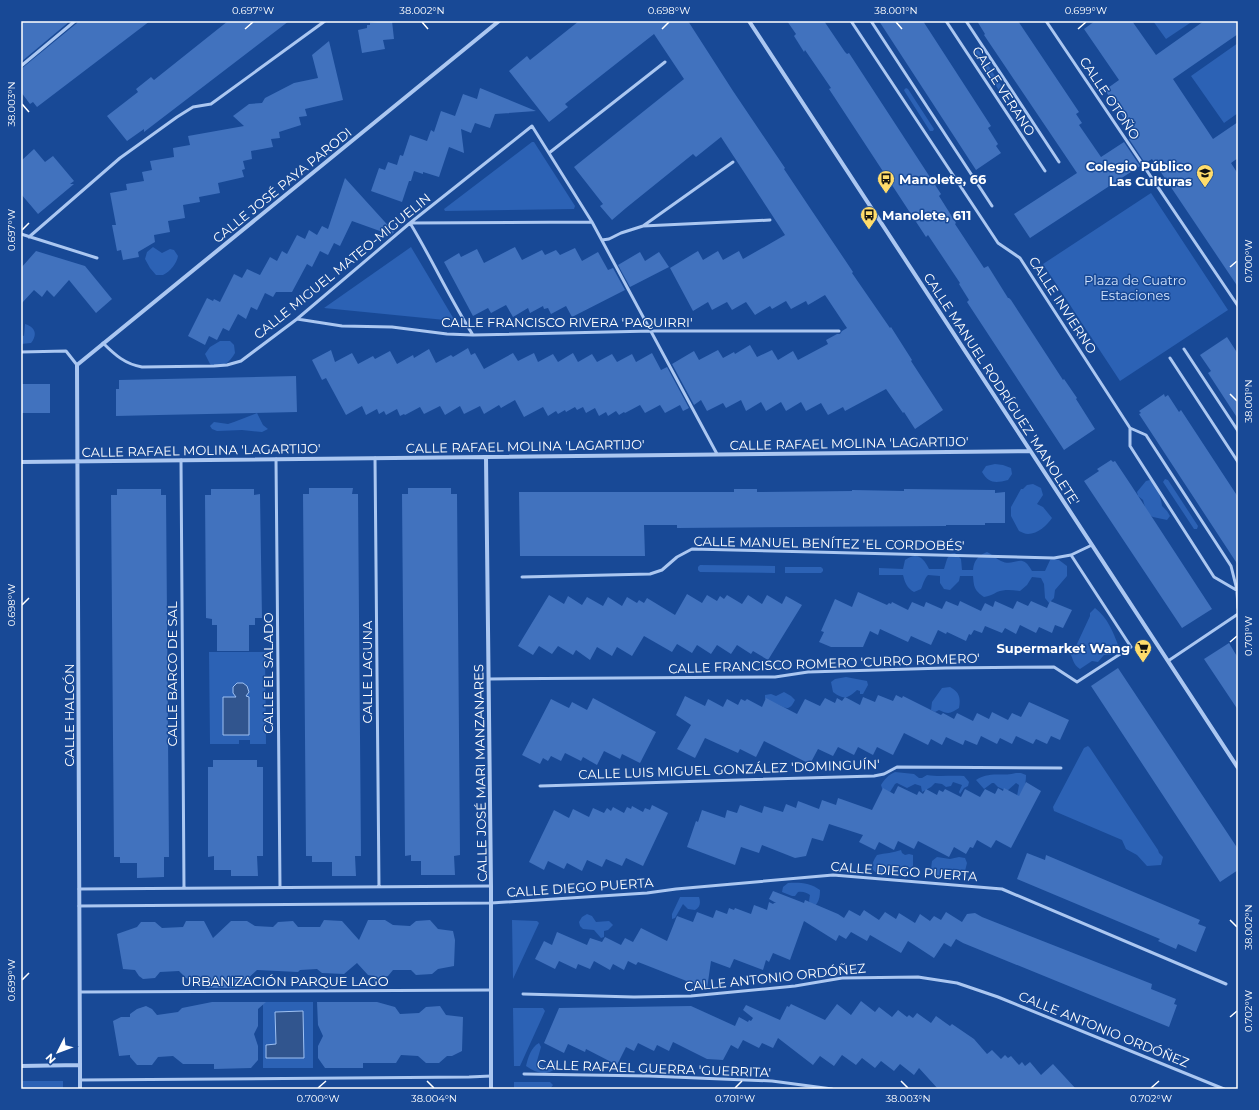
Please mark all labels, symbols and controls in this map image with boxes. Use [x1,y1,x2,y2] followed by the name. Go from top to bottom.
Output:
[232,4,274,17] text: 0.697°W
[399,4,445,17] text: 38.002°N
[648,4,690,17] text: 0.698°W
[874,4,918,17] text: 38.001°N
[1065,4,1107,17] text: 0.699°W
[969,43,1039,139] street label: CALLE VERANO
[1076,54,1144,142] street label: CALLE OTOÑO
[5,81,18,127] text: 38.003°N
[209,124,355,246] street label: CALLE JOSÉ PAYA PARODI
[1086,158,1192,189] place label: Colegio Público Las Culturas
[1195,163,1215,188] school or university icon: Colegio Público Las Culturas
[876,169,896,194] bus stop icon: Manolete, 66
[899,171,987,187] place label: Manolete, 66
[250,190,434,342] street label: CALLE MIGUEL MATEO-MIGUELIN
[859,205,879,230] bus stop icon: Manolete, 611
[882,207,971,223] place label: Manolete, 611
[5,209,18,251] text: 0.697°W
[1242,239,1255,283] text: 0.700°W
[1026,254,1100,357] street label: CALLE INVIERNO
[921,270,1083,508] street label: CALLE MANUEL RODRÍGUEZ 'MANOLETE'
[1084,272,1186,303] park label: Plaza de Cuatro Estaciones
[441,314,693,330] street label: CALLE FRANCISCO RIVERA 'PAQUIRRI'
[1242,379,1255,423] text: 38.001°N
[729,433,969,453] street label: CALLE RAFAEL MOLINA 'LAGARTIJO'
[405,436,645,456] street label: CALLE RAFAEL MOLINA 'LAGARTIJO'
[81,440,321,460] street label: CALLE RAFAEL MOLINA 'LAGARTIJO'
[693,533,965,553] street label: CALLE MANUEL BENÍTEZ 'EL CORDOBÉS'
[5,584,18,626] text: 0.698°W
[164,601,180,747] street label: CALLE BARCO DE SAL
[260,612,276,734] street label: CALLE EL SALADO
[1242,616,1255,656] text: 0.701°W
[359,620,375,723] street label: CALLE LAGUNA
[1133,638,1153,663] supermarket icon: Supermarket Wang
[997,640,1130,656] place label: Supermarket Wang
[668,650,980,676] street label: CALLE FRANCISCO ROMERO 'CURRO ROMERO'
[61,663,77,767] street label: CALLE HALCÓN
[470,664,490,882] street label: CALLE JOSÉ MARI MANZANARES
[578,756,880,782] street label: CALLE LUIS MIGUEL GONZÁLEZ 'DOMINGUÍN'
[830,858,979,884] street label: CALLE DIEGO PUERTA
[506,874,655,900] street label: CALLE DIEGO PUERTA
[1242,904,1255,950] text: 38.002°N
[5,959,18,1001] text: 0.699°W
[683,959,867,994] street label: CALLE ANTONIO ORDÓÑEZ
[181,973,389,989] street label: URBANIZACIÓN PARQUE LAGO
[1016,987,1192,1071] street label: CALLE ANTONIO ORDÓÑEZ
[1242,990,1255,1032] text: 0.702°W
[38,1032,78,1072] north arrow
[42,1051,59,1067] text: N
[537,1056,771,1080] street label: CALLE RAFAEL GUERRA 'GUERRITA'
[296,1092,340,1105] text: 0.700°W
[411,1092,457,1105] text: 38.004°N
[715,1092,755,1105] text: 0.701°W
[885,1092,931,1105] text: 38.003°N
[1130,1092,1172,1105] text: 0.702°W

